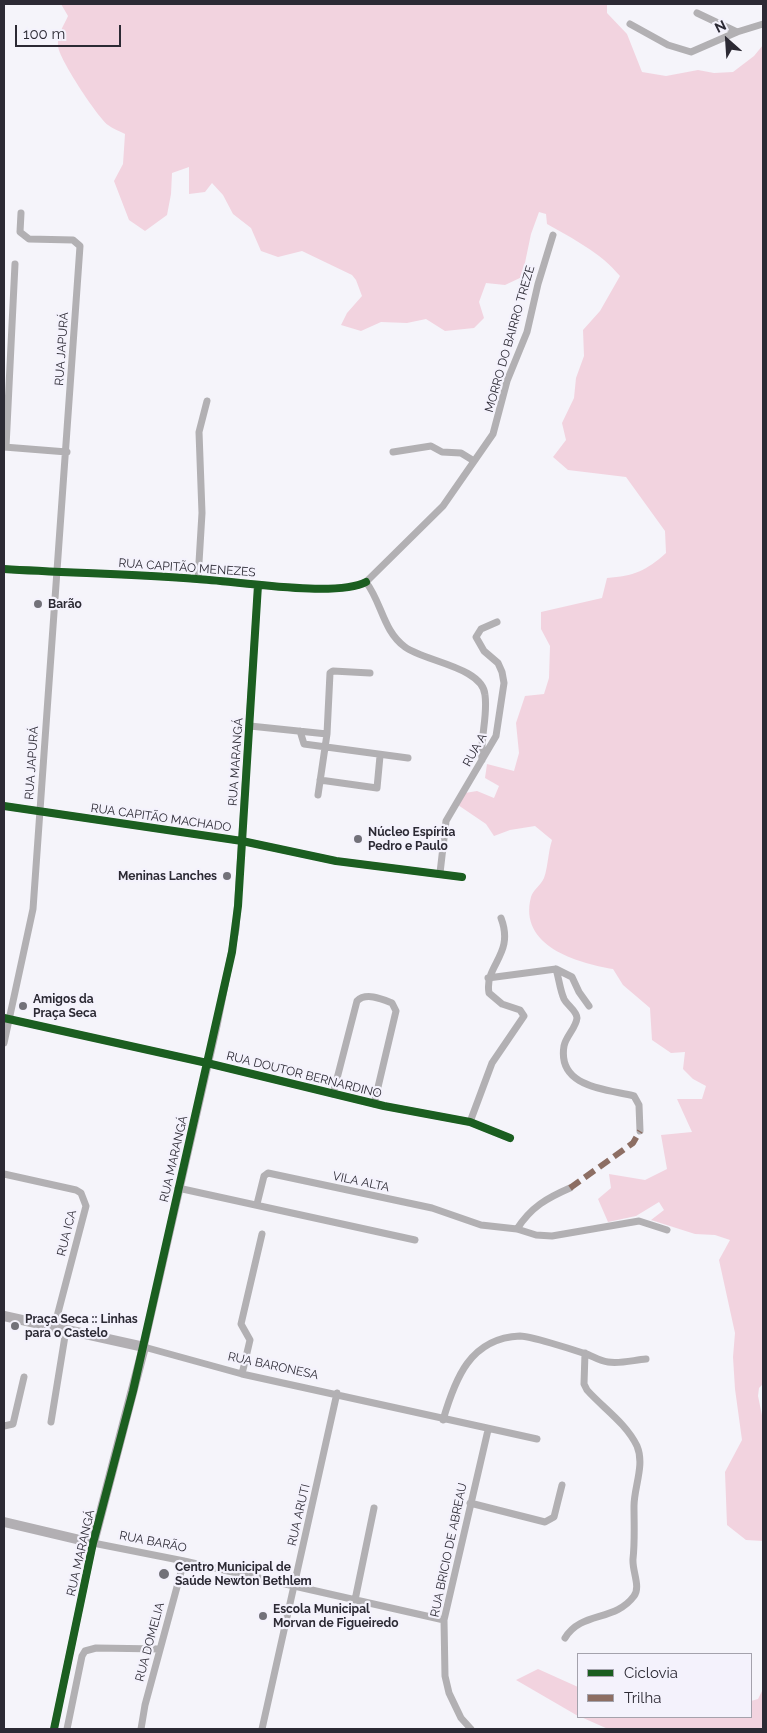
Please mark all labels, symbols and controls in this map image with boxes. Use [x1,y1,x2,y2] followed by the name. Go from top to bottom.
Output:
[18,15,124,47] scale bar
[702,15,752,65] north arrow
[712,17,729,36] text: N
[23,25,65,43] text: 100 m
[482,264,538,414] street label: MORRO DO BAIRRO TREZE
[52,312,72,386] street label: RUA JAPURÁ
[118,556,256,580] street label: RUA CAPITÃO MENEZES
[48,597,82,611] place label: Barão
[32,598,44,610] marker: Barão
[226,717,246,807] street label: RUA MARANGÁ
[22,726,42,800] street label: RUA JAPURÁ
[460,731,490,769] street label: RUA A
[90,801,232,835] street label: RUA CAPITÃO MACHADO
[368,825,455,853] place label: Núcleo Espírita Pedro e Paulo
[352,833,364,845] marker: Núcleo Espírita Pedro e Paulo
[118,869,217,883] place label: Meninas Lanches
[221,870,233,882] marker: Meninas Lanches
[33,992,97,1020] place label: Amigos da Praça Seca
[17,1000,29,1012] marker: Amigos da Praça Seca
[225,1049,383,1101] street label: RUA DOUTOR BERNARDINO
[157,1114,191,1204] street label: RUA MARANGÁ
[331,1169,391,1195] street label: VILA ALTA
[54,1208,80,1258] street label: RUA ICA
[25,1312,138,1340] place label: Praça Seca :: Linhas para o Castelo
[9,1320,21,1332] marker: Praça Seca :: Linhas para o Castelo
[226,1349,320,1383] street label: RUA BARONESA
[428,1482,470,1618] street label: RUA BRICIO DE ABREAU
[285,1483,313,1547] street label: RUA ARUTI
[64,1508,98,1598] street label: RUA MARANGÁ
[118,1528,188,1556] street label: RUA BARÃO
[175,1560,312,1588] place label: Centro Municipal de Saúde Newton Bethlem
[157,1567,171,1581] marker: Centro Municipal de Saúde Newton Bethlem
[133,1601,167,1683] street label: RUA DOMELIA
[273,1602,398,1630] place label: Escola Municipal Morvan de Figueiredo
[257,1610,269,1622] marker: Escola Municipal Morvan de Figueiredo
[577,1653,752,1718] legend
[624,1664,678,1682] text: Ciclovia
[624,1689,661,1707] text: Trilha

